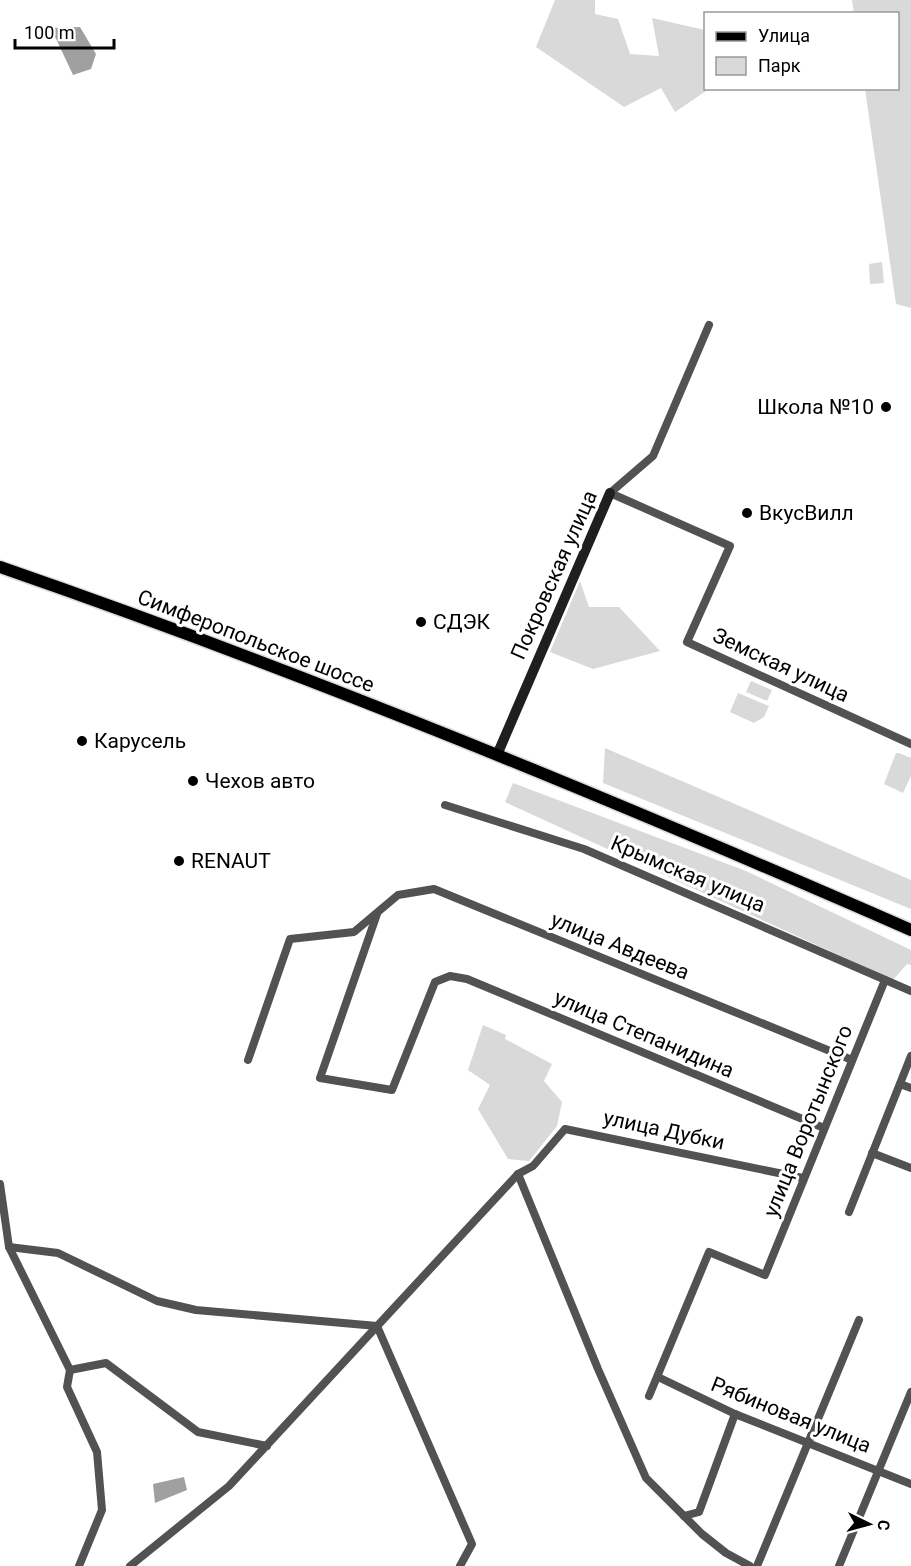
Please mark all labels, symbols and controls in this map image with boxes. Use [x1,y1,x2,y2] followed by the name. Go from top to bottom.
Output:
[15,12,114,50] scale bar
[704,12,899,90] legend
[24,22,75,43] text: 100 m
[758,25,810,46] text: Улица
[758,55,801,76] text: Парк
[757,395,874,419] place label: Школа №10
[879,400,893,414] marker: Школа №10
[506,487,602,663] street label: Покровская улица
[759,501,854,525] place label: ВкусВилл
[740,506,754,520] marker: ВкусВилл
[134,585,378,697] street label: Симферопольское шоссе
[433,610,491,634] place label: СДЭК
[414,615,428,629] marker: СДЭК
[709,623,853,707] street label: Земская улица
[94,729,186,753] place label: Карусель
[75,734,89,748] marker: Карусель
[205,769,315,793] place label: Чехов авто
[186,774,200,788] marker: Чехов авто
[607,831,769,917] street label: Крымская улица
[191,849,271,873] place label: RENAUT
[172,854,186,868] marker: RENAUT
[547,907,693,985] street label: улица Авдеева
[550,985,738,1083] street label: улица Степанидина
[759,1022,857,1220] street label: улица Воротынского
[601,1105,727,1155] street label: улица Дубки
[708,1372,874,1458] street label: Рябиновая улица
[839,1494,899,1554] north arrow
[874,1519,893,1531] text: С

